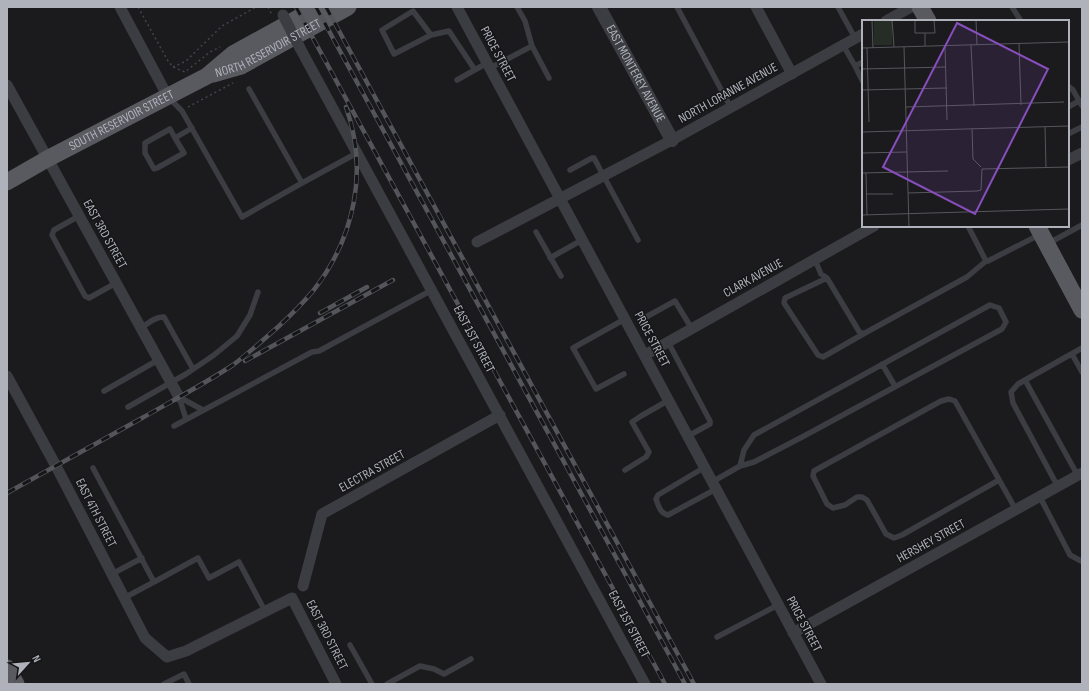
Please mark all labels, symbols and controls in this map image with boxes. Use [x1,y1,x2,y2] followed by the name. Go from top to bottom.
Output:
[213,15,324,81] street label: NORTH RESERVOIR STREET
[862,20,1069,227] inset map
[602,22,669,125] street label: EAST MONTEREY AVENUE
[477,23,519,85] street label: PRICE STREET
[676,59,780,127] street label: NORTH LORANNE AVENUE
[66,87,177,154] street label: SOUTH RESERVOIR STREET
[80,197,130,271] street label: EAST 3RD STREET
[720,255,786,301] street label: CLARK AVENUE
[450,303,498,375] street label: EAST 1ST STREET
[631,308,673,370] street label: PRICE STREET
[336,446,408,496] street label: ELECTRA STREET
[72,476,120,550] street label: EAST 4TH STREET
[894,516,968,566] street label: HERSHEY STREET
[605,588,653,660] street label: EAST 1ST STREET
[783,593,825,655] street label: PRICE STREET
[303,597,351,673] street label: EAST 3RD STREET
[8,643,48,683] north arrow
[29,653,44,664] text: N

